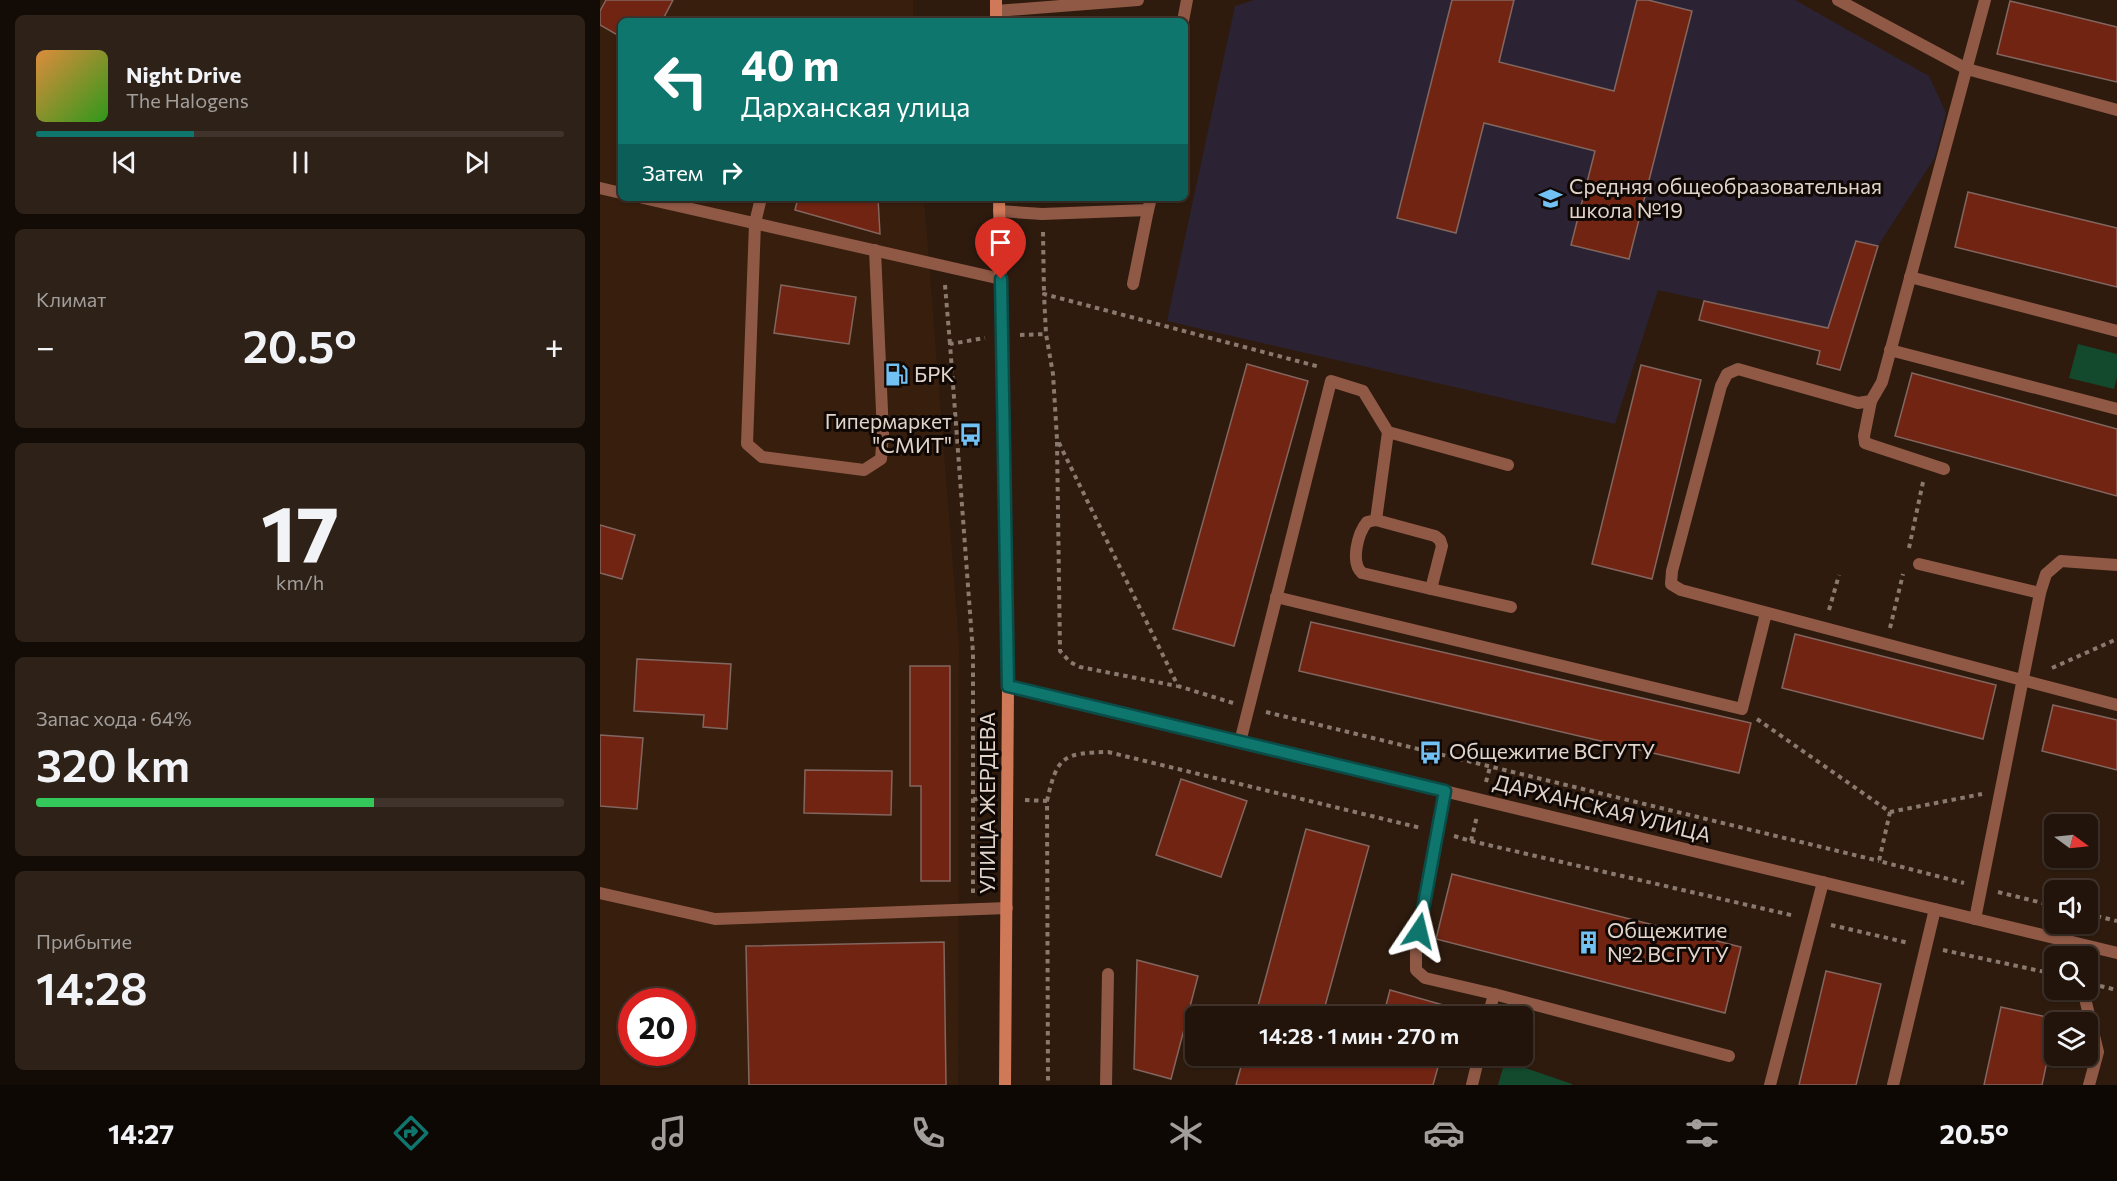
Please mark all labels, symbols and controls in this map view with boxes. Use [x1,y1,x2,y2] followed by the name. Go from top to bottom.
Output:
[741,38,839,90] text: 40 m
[642,42,720,120] icon: left
[126,61,241,88] text: Night Drive
[126,88,249,112] text: The Halogens
[741,90,970,123] text: Дарханская улица
[108,146,141,179] icon: previous
[284,146,317,179] icon: pause
[460,146,493,179] icon: next
[715,156,748,189] icon: right
[642,159,703,186] text: Затем
[1569,173,1882,222] place label: Средняя общеобразовательная школа №19
[1538,186,1564,212] school or university icon: Средняя общеобразовательная школа №19
[975,217,1026,279] pin
[984,226,1017,259] icon: arrive
[36,287,106,311] text: Климат
[243,317,357,372] text: 20.5°
[36,325,55,366] text: −
[545,325,564,366] text: +
[914,361,954,386] place label: БРК
[883,362,909,388] fuel station icon: БРК
[825,408,952,457] place label: Гипермаркет "СМИТ"
[957,421,983,447] bus stop icon: Гипермаркет "СМИТ"
[261,483,339,578] text: 17
[276,570,324,594] text: km/h
[36,706,192,730] text: Запас хода · 64%
[974,712,999,894] street label: УЛИЦА ЖЕРДЕВА
[36,736,190,791] text: 320 km
[1449,738,1655,763] place label: Общежитие ВСГУТУ
[1418,739,1444,765] bus stop icon: Общежитие ВСГУТУ
[1491,768,1714,847] street label: ДАРХАНСКАЯ УЛИЦА
[2044,814,2098,868] north arrow
[2044,814,2098,1066] map controls
[2044,880,2098,934] button: sound
[1387,899,1451,963] position arrow
[1607,917,1729,966] place label: Общежитие №2 ВСГУТУ
[36,929,132,953] text: Прибытие
[1576,930,1602,956] building icon: Общежитие №2 ВСГУТУ
[2044,946,2098,1000] button: search
[36,959,148,1014] text: 14:28
[618,988,696,1066] speed limit sign: 20
[2044,1012,2098,1066] button: layers
[1259,1022,1459,1049] text: 14:28 · 1 мин · 270 m
[390,1112,432,1154] icon: directions
[648,1112,690,1154] icon: music
[907,1112,949,1154] icon: phone
[1165,1112,1207,1154] icon: climate
[1423,1112,1465,1154] icon: car
[1681,1112,1723,1154] icon: filters
[108,1117,174,1150] text: 14:27
[1939,1117,2009,1150] text: 20.5°

